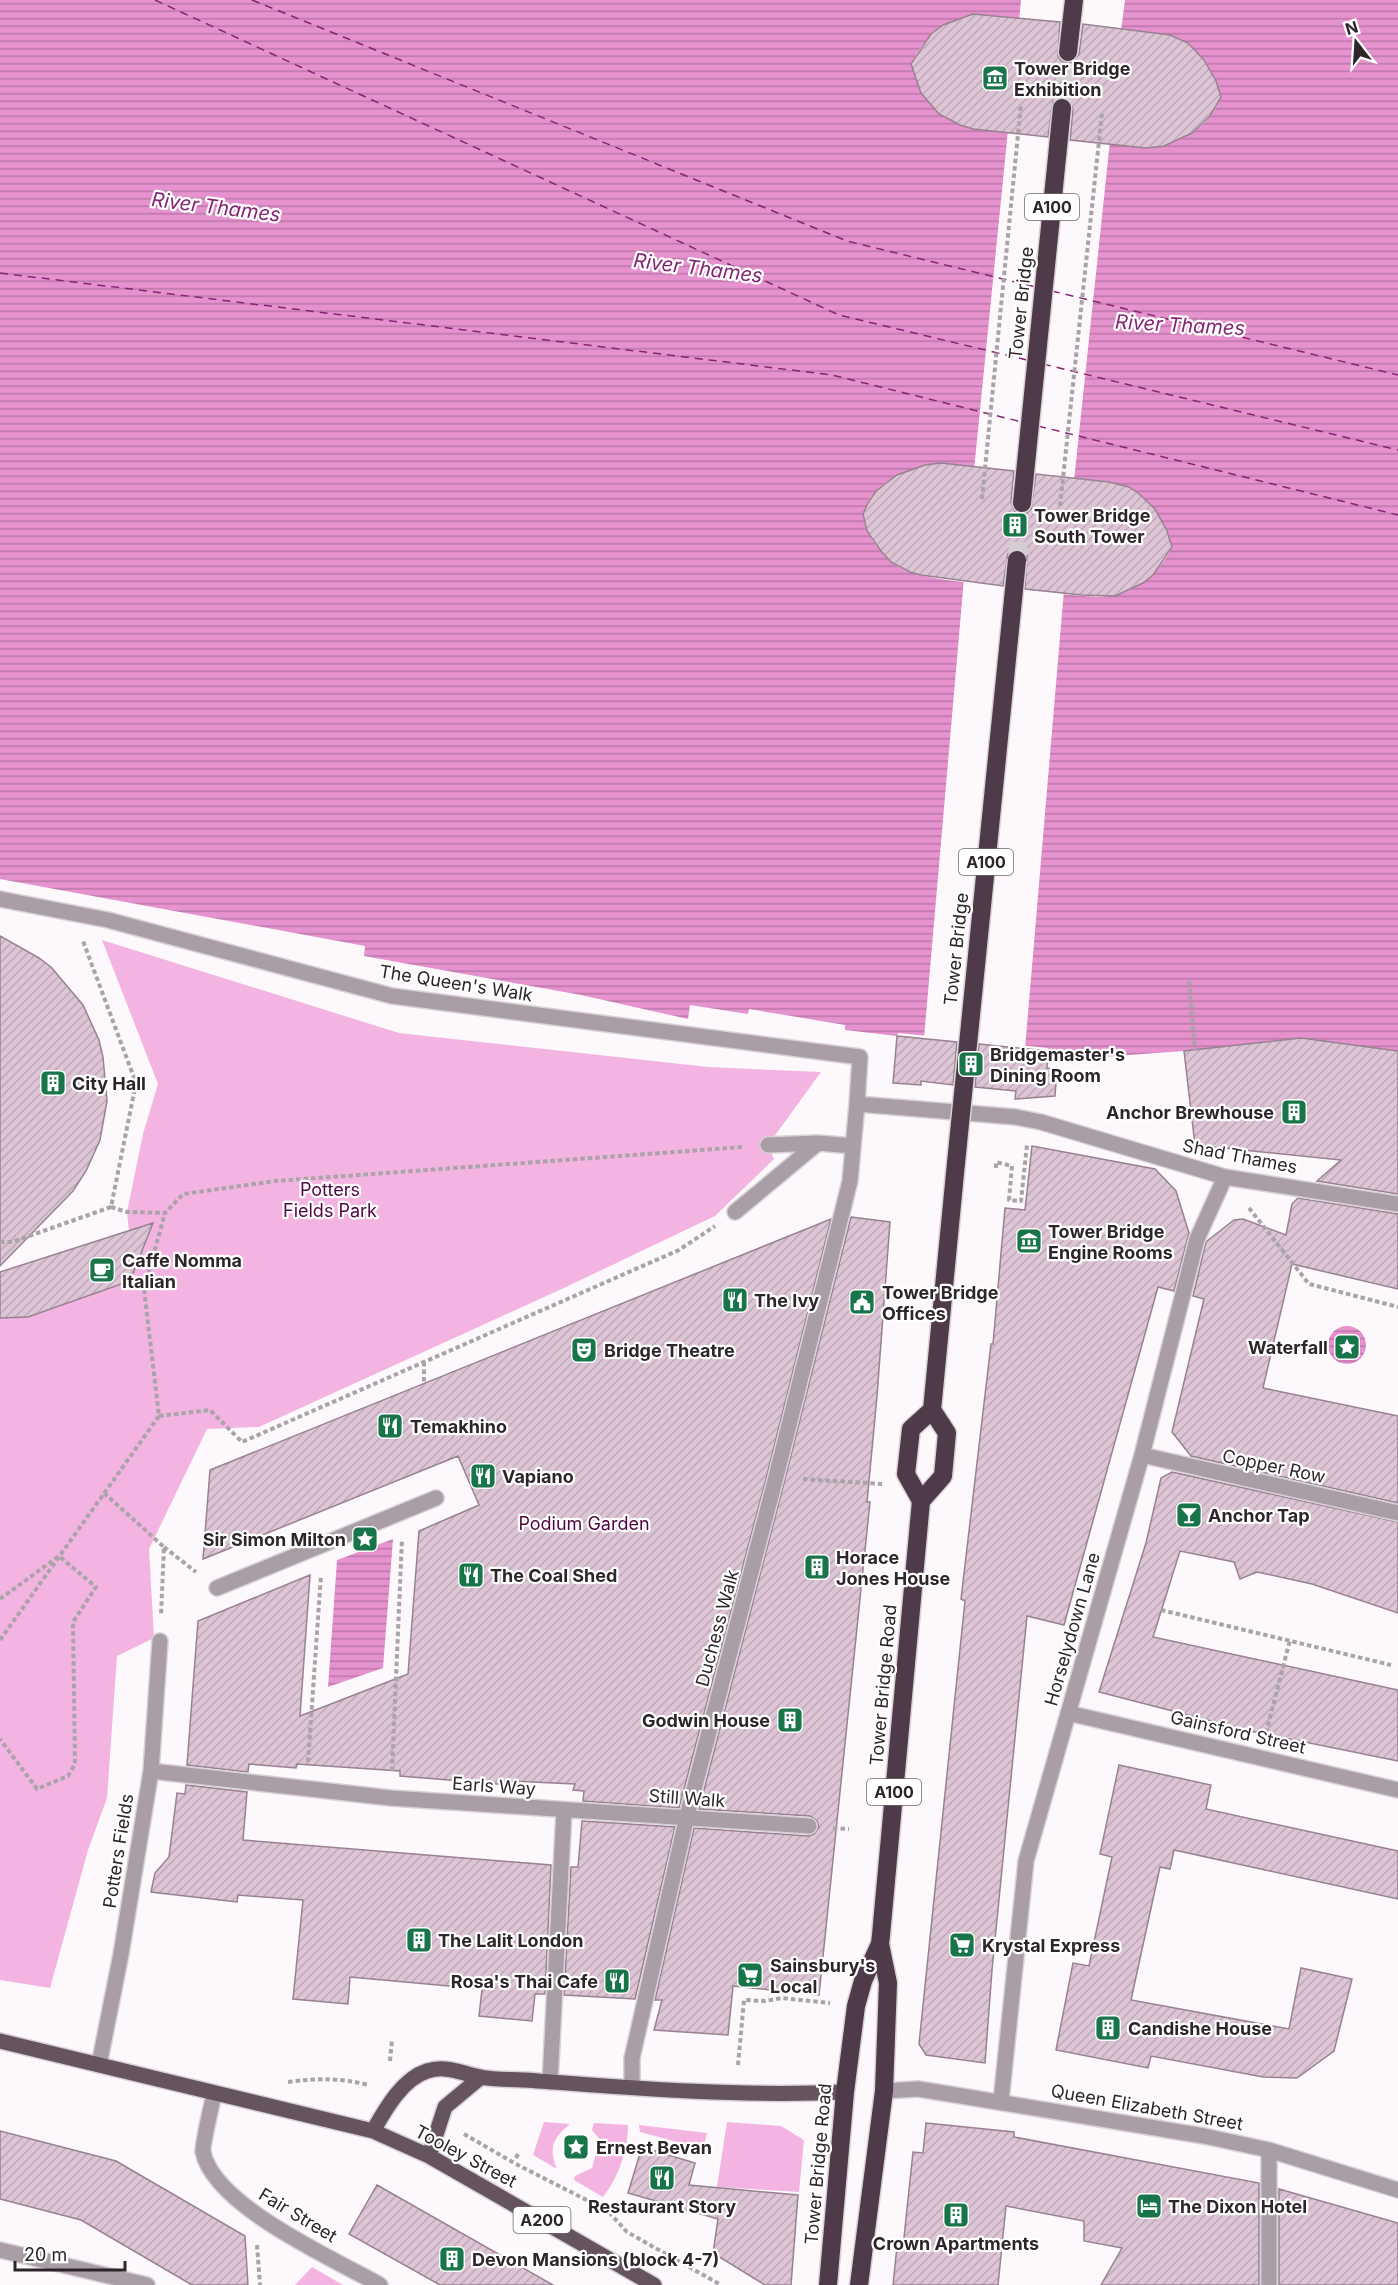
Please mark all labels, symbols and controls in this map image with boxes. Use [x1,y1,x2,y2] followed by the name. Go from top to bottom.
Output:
[1326,12,1386,72] north arrow
[1343,16,1360,39] text: N
[1014,58,1131,100] place label: Tower Bridge Exhibition
[980,63,1010,93] museum icon: Tower Bridge Exhibition
[150,187,282,227] water label: River Thames
[1025,194,1079,220] road number: A100
[1005,246,1037,360] street label: Tower Bridge
[632,248,764,288] water label: River Thames
[1115,310,1245,340] water label: River Thames
[1034,505,1151,547] place label: Tower Bridge South Tower
[1000,510,1030,540] building icon: Tower Bridge South Tower
[959,849,1013,875] road number: A100
[940,892,972,1006] street label: Tower Bridge
[378,961,534,1006] street label: The Queen's Walk
[990,1044,1125,1086] place label: Bridgemaster's Dining Room
[956,1049,986,1079] building icon: Bridgemaster's Dining Room
[38,1068,68,1098] building icon: City Hall
[72,1073,146,1094] place label: City Hall
[1279,1097,1309,1127] building icon: Anchor Brewhouse
[1106,1102,1274,1123] place label: Anchor Brewhouse
[1181,1135,1299,1177] street label: Shad Thames
[283,1179,377,1221] park label: Potters Fields Park
[1048,1221,1173,1263] place label: Tower Bridge Engine Rooms
[1014,1226,1044,1256] museum icon: Tower Bridge Engine Rooms
[122,1250,242,1292] place label: Caffe Nomma Italian
[87,1255,117,1285] cafe icon: Caffe Nomma Italian
[882,1282,999,1324] place label: Tower Bridge Offices
[720,1285,750,1315] restaurant icon: The Ivy
[847,1287,877,1317] public building icon: Tower Bridge Offices
[754,1290,819,1311] place label: The Ivy
[1332,1332,1362,1362] place icon: Waterfall
[569,1335,599,1365] theatre icon: Bridge Theatre
[1248,1337,1328,1358] place label: Waterfall
[604,1340,735,1361] place label: Bridge Theatre
[375,1411,405,1441] restaurant icon: Temakhino
[410,1416,507,1437] place label: Temakhino
[1221,1445,1328,1487] street label: Copper Row
[468,1461,498,1491] restaurant icon: Vapiano
[502,1466,574,1487] place label: Vapiano
[1174,1500,1204,1530] bar icon: Anchor Tap
[1208,1505,1310,1526] place label: Anchor Tap
[518,1513,650,1534] park label: Podium Garden
[350,1524,380,1554] place icon: Sir Simon Milton
[203,1529,346,1550] place label: Sir Simon Milton
[836,1547,951,1589] place label: Horace Jones House
[1040,1550,1104,1708] street label: Horselydown Lane
[802,1552,832,1582] building icon: Horace Jones House
[456,1560,486,1590] restaurant icon: The Coal Shed
[490,1565,617,1586] place label: The Coal Shed
[691,1567,743,1689] street label: Duchess Walk
[865,1604,901,1766] street label: Tower Bridge Road
[775,1705,805,1735] building icon: Godwin House
[1168,1706,1308,1758] street label: Gainsford Street
[642,1710,770,1731] place label: Godwin House
[452,1773,536,1799] street label: Earls Way
[867,1779,921,1805] road number: A100
[648,1785,726,1811] street label: Still Walk
[99,1792,137,1910] street label: Potters Fields
[404,1925,434,1955] building icon: The Lalit London
[438,1930,583,1951] place label: The Lalit London
[947,1930,977,1960] supermarket icon: Krystal Express
[982,1935,1120,1956] place label: Krystal Express
[770,1955,875,1997] place label: Sainsbury's Local
[735,1960,765,1990] supermarket icon: Sainsbury's Local
[602,1966,632,1996] restaurant icon: Rosa's Thai Cafe
[451,1971,598,1992] place label: Rosa's Thai Cafe
[1093,2013,1123,2043] building icon: Candishe House
[1128,2018,1272,2039] place label: Candishe House
[1049,2080,1245,2134] street label: Queen Elizabeth Street
[800,2083,836,2245] street label: Tower Bridge Road
[412,2120,521,2192] street label: Tooley Street
[561,2132,591,2162] place icon: Ernest Bevan
[596,2137,712,2158] place label: Ernest Bevan
[647,2163,677,2193] restaurant icon: Restaurant Story
[255,2184,341,2247] street label: Fair Street
[1134,2191,1164,2221] hotel icon: The Dixon Hotel
[588,2196,736,2217] place label: Restaurant Story
[1168,2196,1307,2217] place label: The Dixon Hotel
[941,2200,971,2230] building icon: Crown Apartments
[514,2207,570,2233] road number: A200
[873,2233,1039,2254] place label: Crown Apartments
[15,2234,124,2272] scale bar
[24,2244,67,2265] text: 20 m
[437,2244,467,2274] building icon: Devon Mansions (block 4-7)
[472,2249,719,2270] place label: Devon Mansions (block 4-7)

